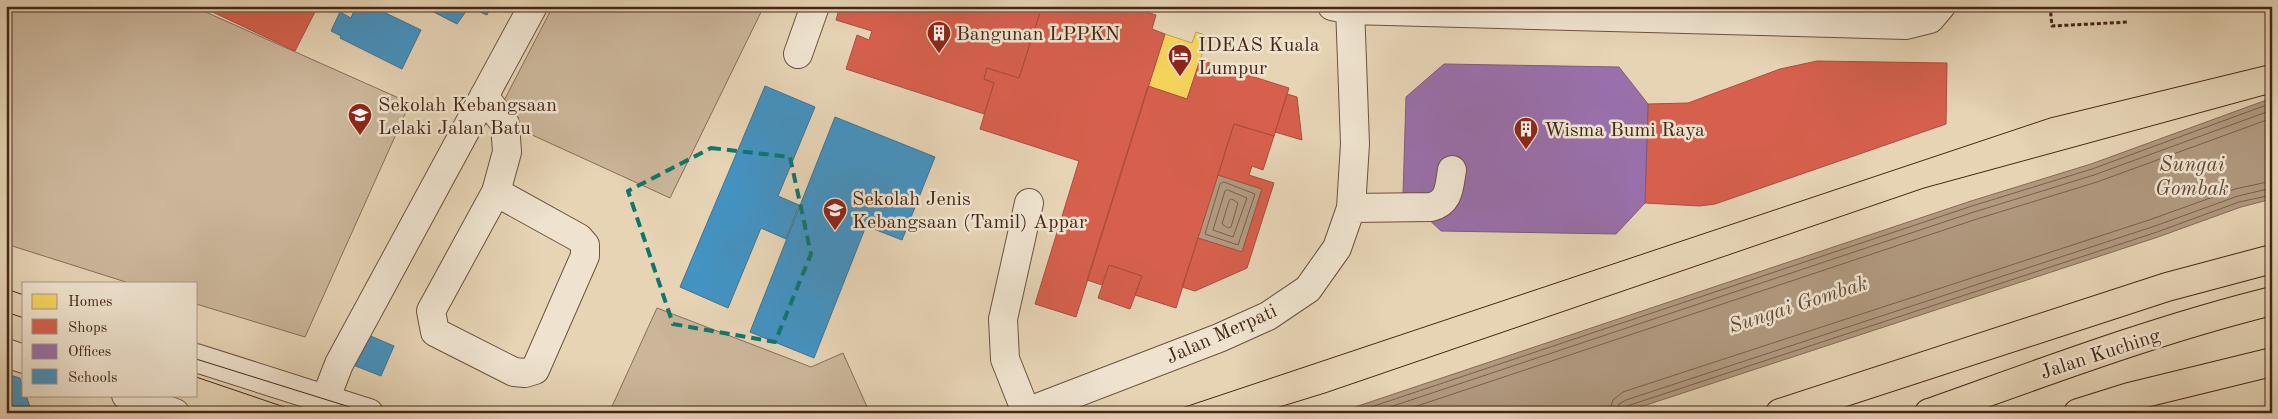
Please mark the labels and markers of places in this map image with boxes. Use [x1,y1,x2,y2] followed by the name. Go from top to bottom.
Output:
[926,20,952,54] building icon: Bangunan LPPKN
[956,25,1120,45] place label: Bangunan LPPKN
[1198,36,1320,79] place label: IDEAS Kuala Lumpur
[1167,43,1193,77] hotel icon: IDEAS Kuala Lumpur
[378,96,557,139] place label: Sekolah Kebangsaan Lelaki Jalan Batu
[347,102,373,136] school or university icon: Sekolah Kebangsaan Lelaki Jalan Batu
[1513,116,1539,150] building icon: Wisma Bumi Raya
[1544,121,1705,141] place label: Wisma Bumi Raya
[852,190,1087,233] place label: Sekolah Jenis Kebangsaan (Tamil) Appar
[822,197,848,231] school or university icon: Sekolah Jenis Kebangsaan (Tamil) Appar

